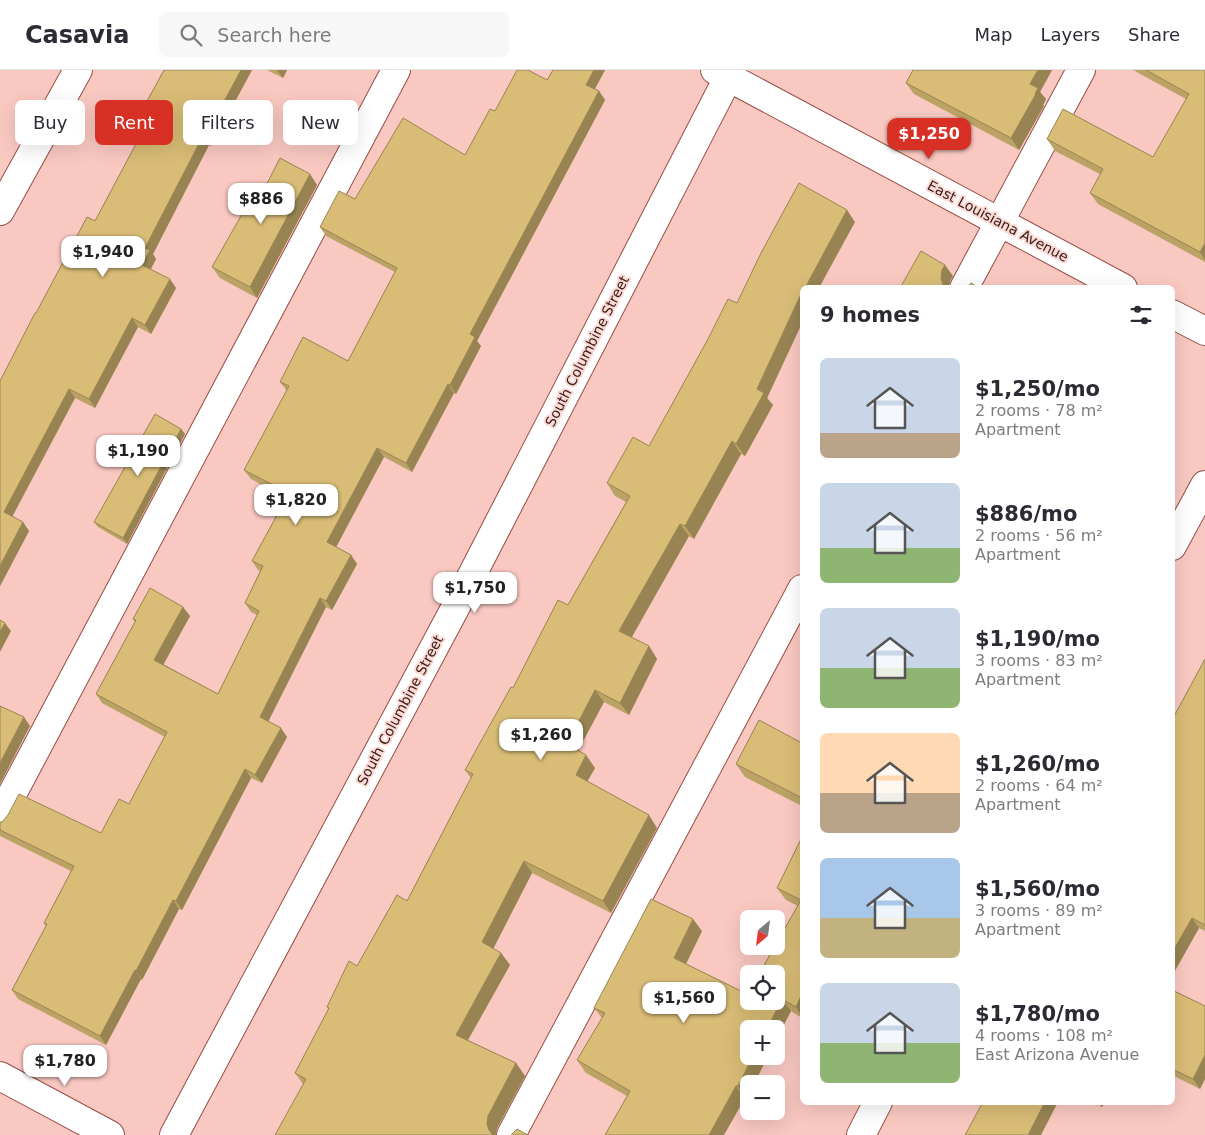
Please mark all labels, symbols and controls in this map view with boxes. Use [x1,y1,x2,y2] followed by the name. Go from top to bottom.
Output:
[159,12,509,57] search box
[25,21,129,49] text: Casavia
[177,21,205,49] icon: search
[217,24,332,46] text: Search here
[974,24,1012,45] text: Map
[1040,24,1100,45] text: Layers
[1128,24,1180,45] text: Share
[15,100,85,145] chip: Buy
[95,100,173,145] chip: Rent
[183,100,273,145] chip: Filters
[283,100,358,145] chip: New
[888,118,970,160] pin: $1,250
[898,124,960,143] text: $1,250
[925,177,1071,265] street label: East Louisiana Avenue
[231,182,291,225] pin: $886
[239,189,283,208] text: $886
[62,236,144,278] pin: $1,940
[72,242,134,261] text: $1,940
[542,272,632,429] street label: South Columbine Street
[1127,301,1155,329] icon: filters
[820,303,920,327] text: 9 homes
[975,377,1100,401] text: $1,250/mo
[860,378,920,438] icon: home
[975,401,1103,420] text: 2 rooms · 78 m²
[975,420,1061,439] text: Apartment
[97,434,179,477] pin: $1,190
[107,441,169,460] text: $1,190
[255,484,337,526] pin: $1,820
[265,490,327,509] text: $1,820
[975,502,1077,526] text: $886/mo
[860,503,920,563] icon: home
[975,526,1103,545] text: 2 rooms · 56 m²
[975,545,1061,564] text: Apartment
[434,572,516,614] pin: $1,750
[444,578,506,597] text: $1,750
[975,627,1100,651] text: $1,190/mo
[860,628,920,688] icon: home
[354,632,447,788] street label: South Columbine Street
[975,651,1103,670] text: 3 rooms · 83 m²
[975,670,1061,689] text: Apartment
[500,718,582,761] pin: $1,260
[510,725,572,744] text: $1,260
[975,752,1100,776] text: $1,260/mo
[860,753,920,813] icon: home
[975,776,1103,795] text: 2 rooms · 64 m²
[975,795,1061,814] text: Apartment
[975,877,1100,901] text: $1,560/mo
[860,878,920,938] icon: home
[975,901,1103,920] text: 3 rooms · 89 m²
[740,910,785,955] north arrow
[740,910,785,1120] map controls
[975,920,1061,939] text: Apartment
[740,965,785,1010] button: locate
[643,982,725,1024] pin: $1,560
[653,988,715,1007] text: $1,560
[975,1002,1100,1026] text: $1,780/mo
[860,1003,920,1063] icon: home
[740,1020,785,1065] button: +
[975,1026,1113,1045] text: 4 rooms · 108 m²
[24,1044,106,1087] pin: $1,780
[975,1045,1139,1064] text: East Arizona Avenue
[34,1051,96,1070] text: $1,780
[740,1075,785,1120] button: −

